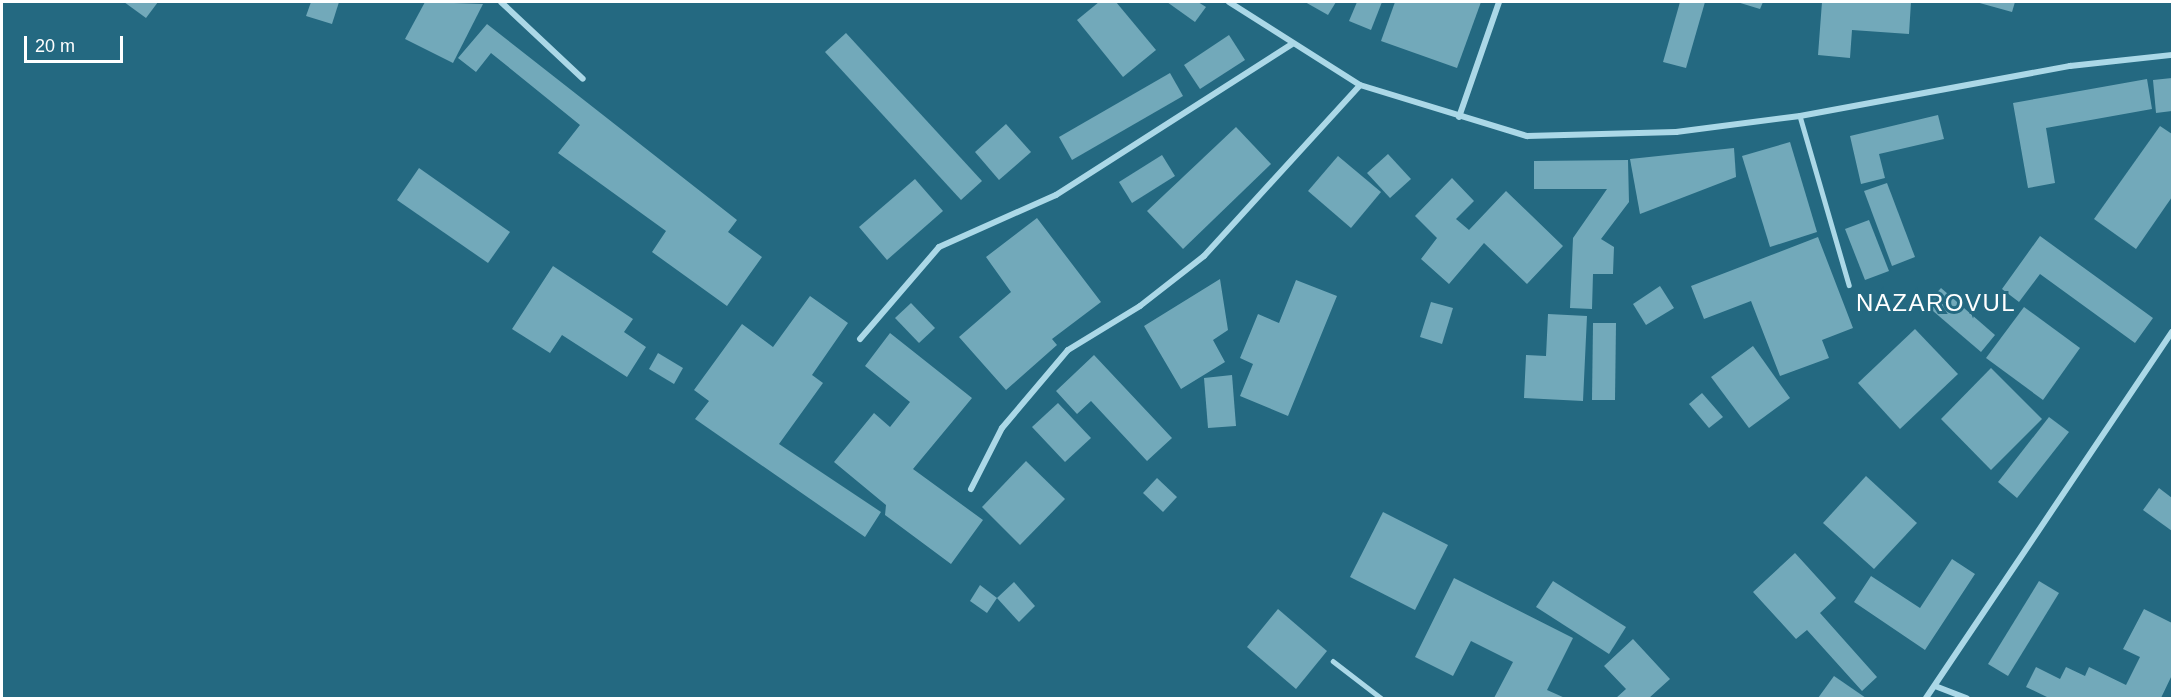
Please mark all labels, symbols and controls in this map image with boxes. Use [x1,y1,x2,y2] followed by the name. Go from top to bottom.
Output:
[27,24,126,62] scale bar
[35,36,75,56] text: 20 m
[1856,289,2016,317] district label: NAZAROVUL

